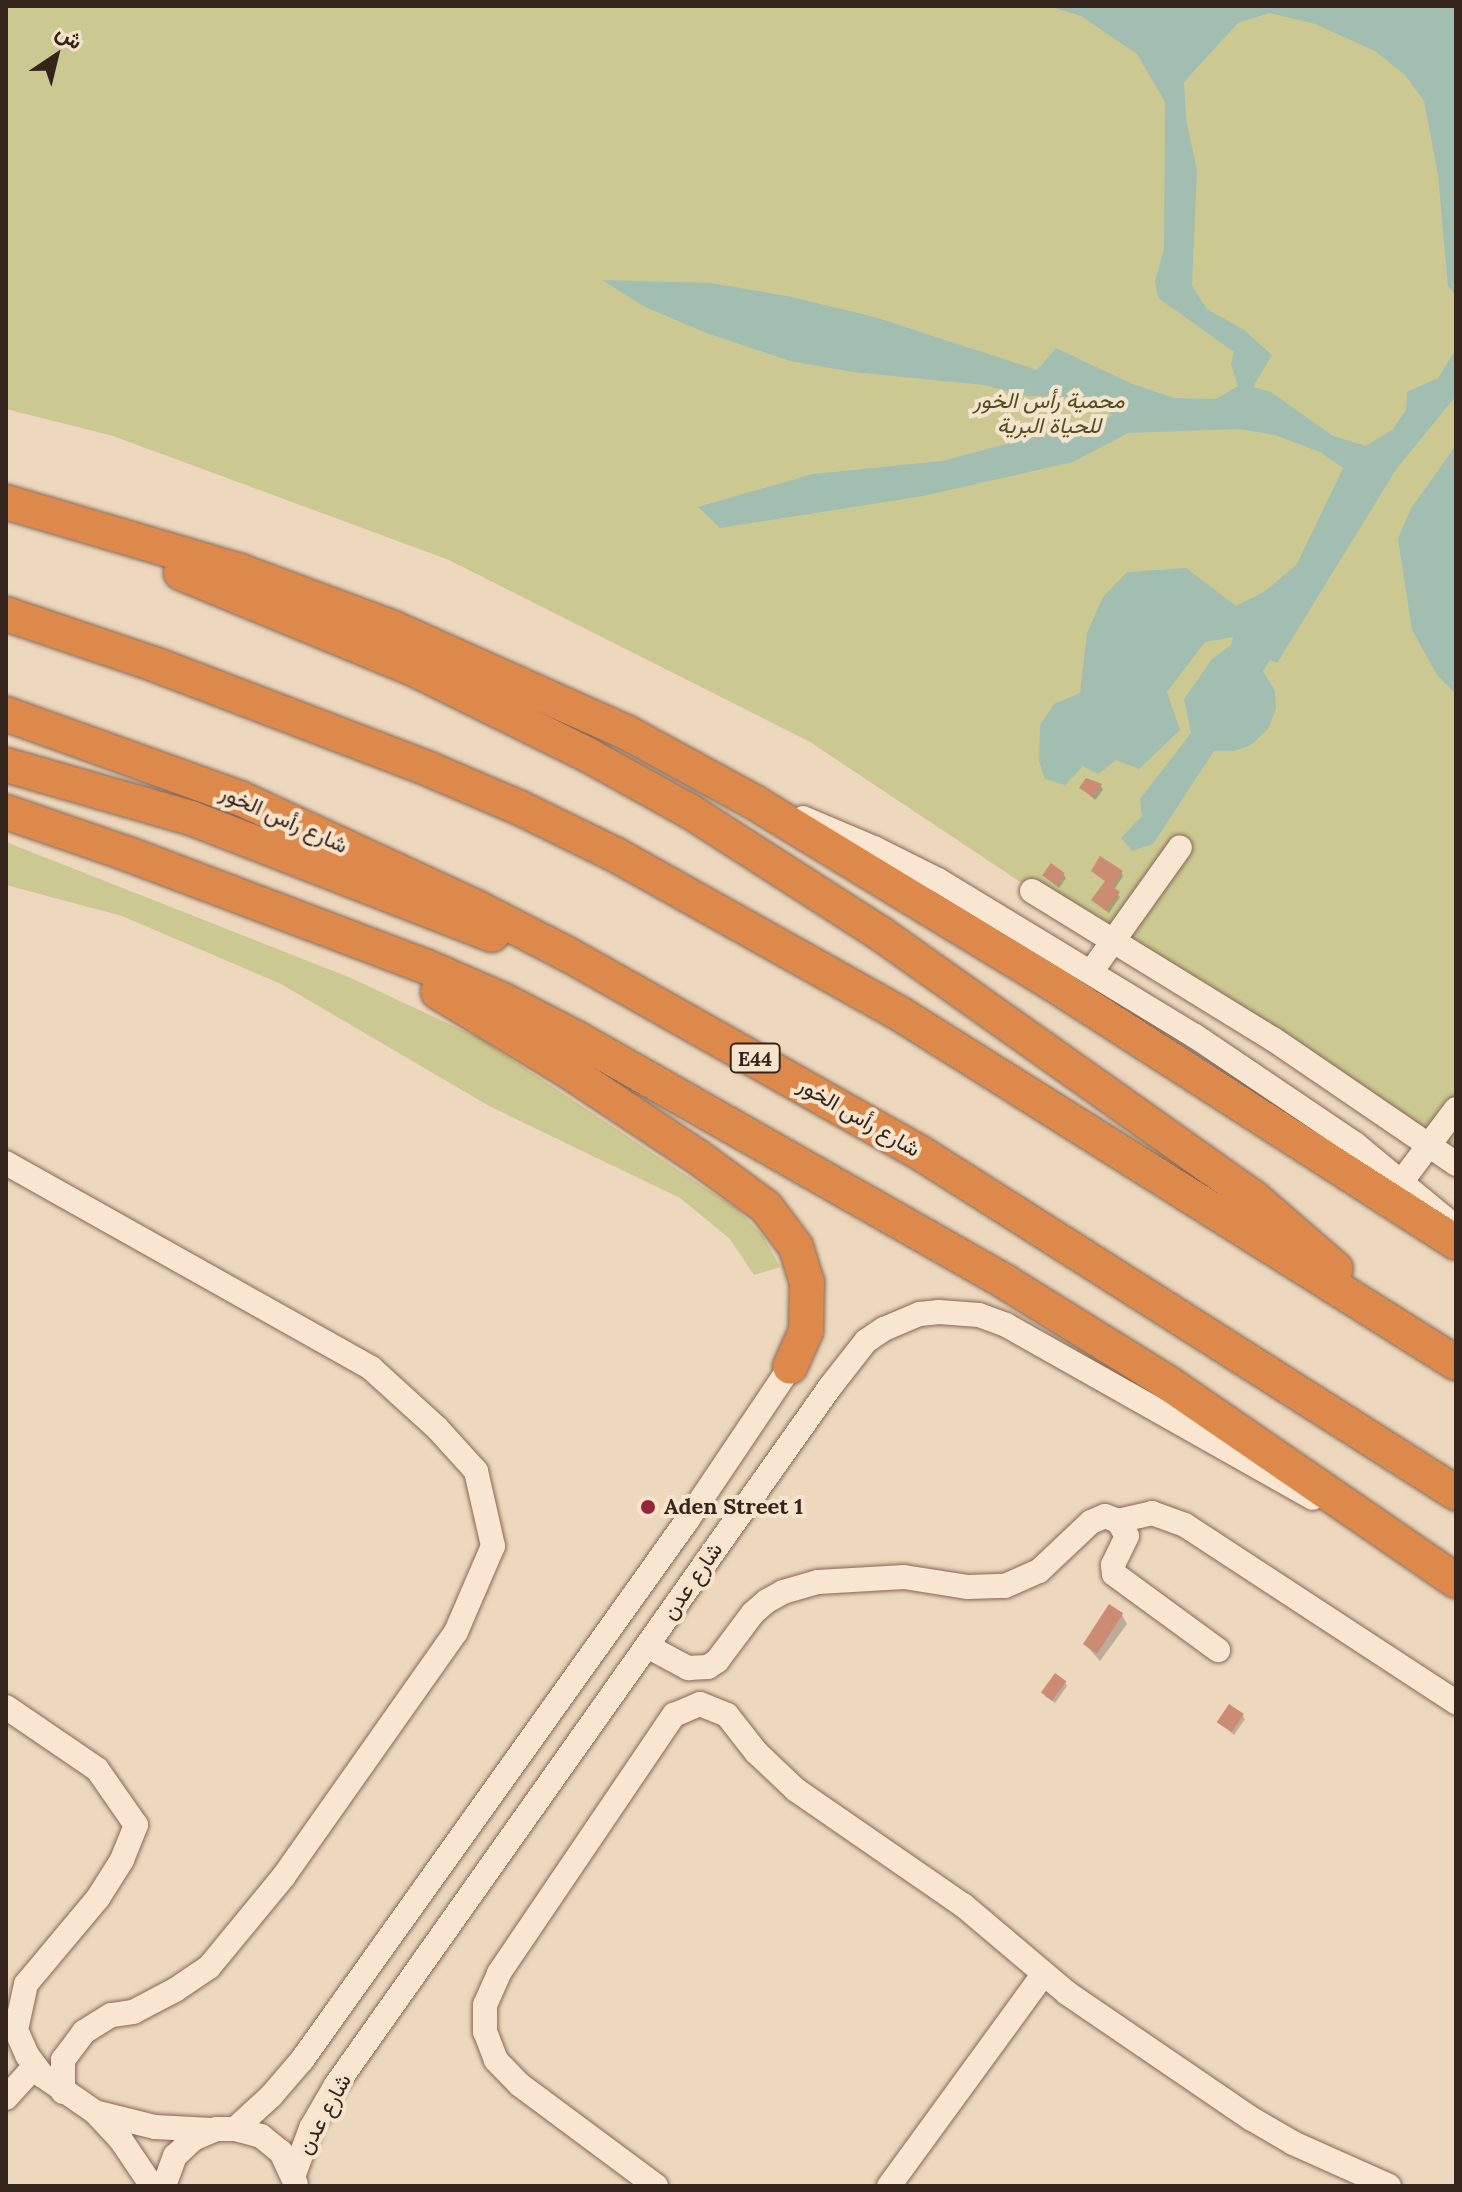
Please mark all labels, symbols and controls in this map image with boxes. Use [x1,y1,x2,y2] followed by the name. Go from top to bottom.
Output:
[16,16,96,96] north arrow
[51,17,89,55] text: ش
[973,387,1125,438] park label: محمية رأس الخور للحياة البرية
[216,779,352,859] street label: شارع رأس الخور
[729,1042,781,1074] road number: E44
[793,1071,925,1163] street label: شارع رأس الخور
[664,1494,803,1520] place label: Aden Street 1
[639,1498,657,1516] marker: Aden Street 1
[656,1537,728,1625] street label: شارع عدن
[291,2069,357,2159] street label: شارع عدن

